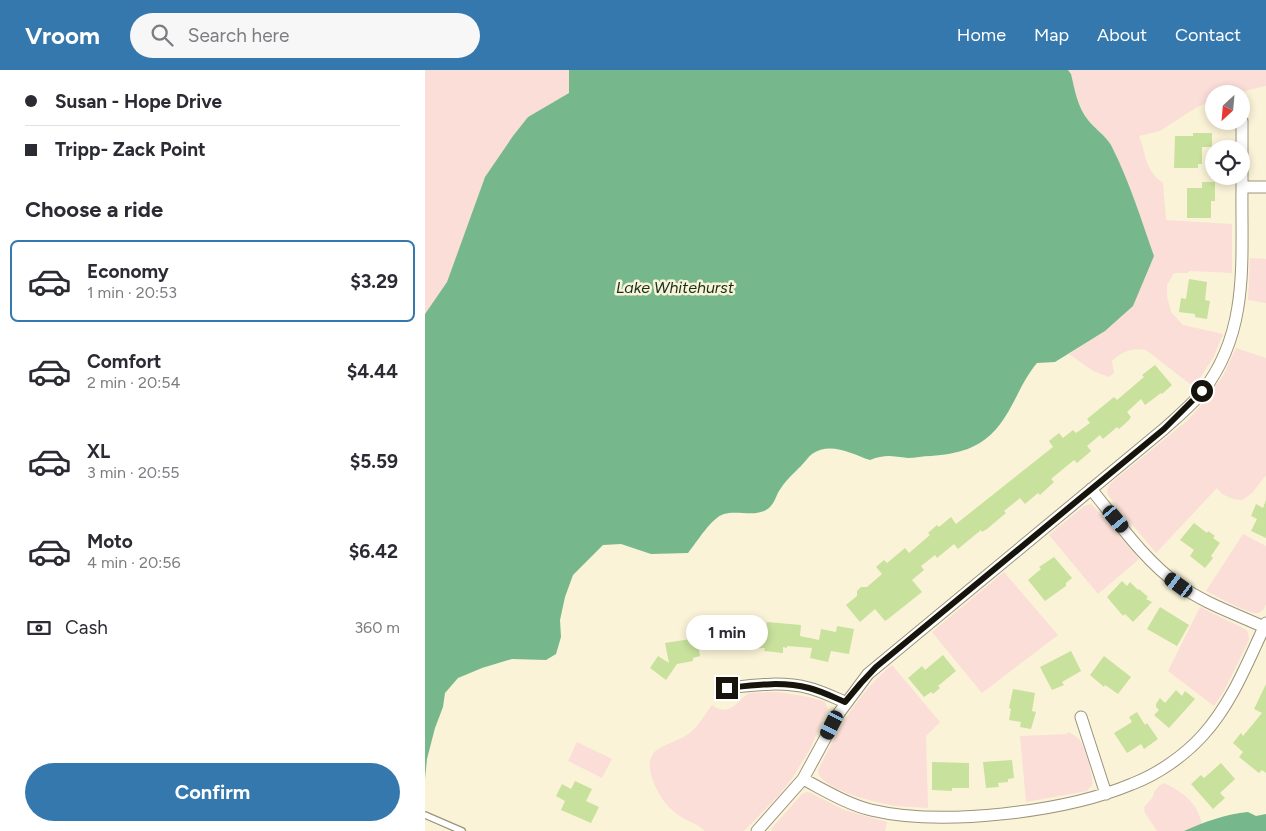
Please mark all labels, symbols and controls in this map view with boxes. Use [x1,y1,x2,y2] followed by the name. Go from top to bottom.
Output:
[130,13,480,58] search box
[25,21,100,50] text: Vroom
[148,21,176,49] icon: search
[188,24,289,47] text: Search here
[957,24,1006,46] text: Home
[1034,24,1069,46] text: Map
[1097,24,1147,46] text: About
[1175,24,1241,46] text: Contact
[1205,85,1250,130] north arrow
[1205,85,1250,185] map controls
[55,90,222,113] text: Susan - Hope Drive
[55,138,206,161] text: Tripp- Zack Point
[1205,140,1250,185] button: locate
[25,196,163,223] text: Choose a ride
[27,259,72,304] icon: car
[87,260,169,283] text: Economy
[350,270,398,293] text: $3.29
[616,278,735,297] water label: Lake Whitehurst
[87,283,177,302] text: 1 min · 20:53
[27,349,72,394] icon: car
[87,350,162,373] text: Comfort
[347,360,398,383] text: $4.44
[87,373,181,392] text: 2 min · 20:54
[1191,380,1213,402] route start
[27,439,72,484] icon: car
[87,440,110,463] text: XL
[350,450,398,473] text: $5.59
[87,463,180,482] text: 3 min · 20:55
[1100,503,1131,535] car
[27,529,72,574] icon: car
[87,530,133,553] text: Moto
[349,540,398,563] text: $6.42
[87,553,181,572] text: 4 min · 20:56
[1162,570,1195,600] car
[25,614,53,642] icon: cash
[65,616,108,639] text: Cash
[686,616,768,650] callout: 1 min
[354,618,400,637] text: 360 m
[708,623,746,642] text: 1 min
[716,677,738,699] route end
[818,708,845,742] car
[25,763,400,821] button: Confirm

